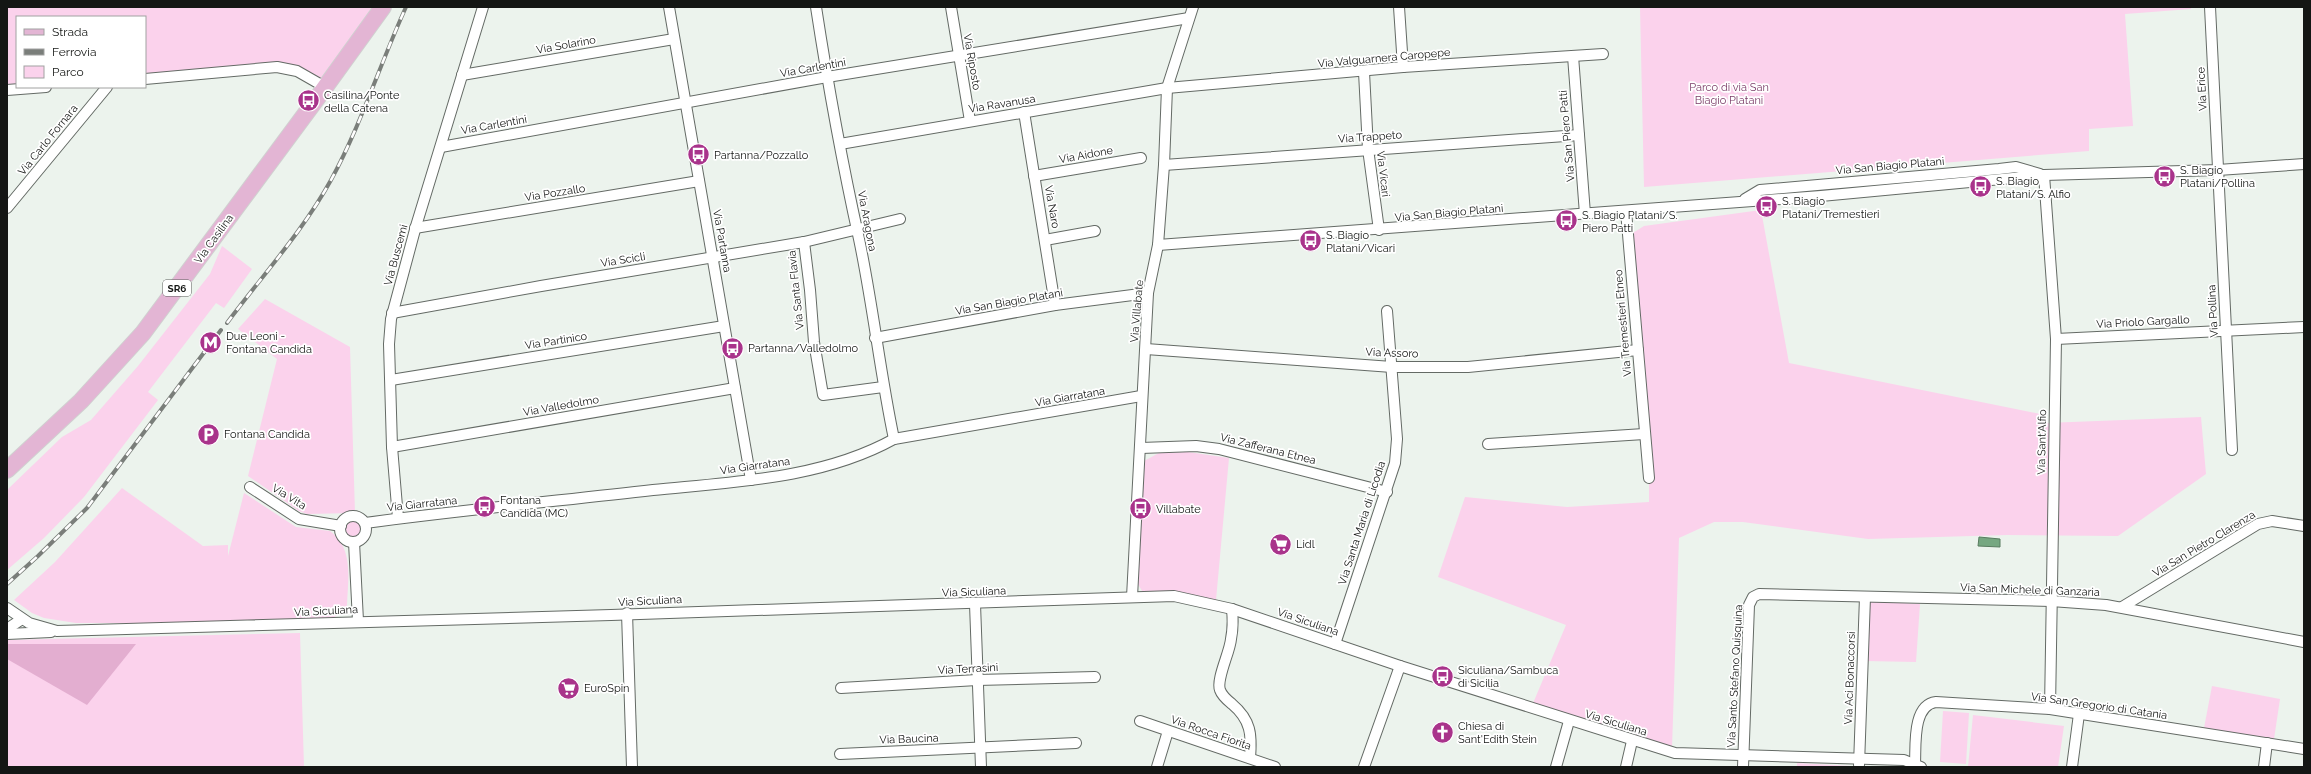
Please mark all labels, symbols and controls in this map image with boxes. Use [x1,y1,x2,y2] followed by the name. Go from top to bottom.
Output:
[16,16,146,88] legend
[52,25,88,39] text: Strada
[535,33,597,57] street label: Via Solarino
[961,33,983,92] street label: Via Riposto
[52,45,96,59] text: Ferrovia
[1317,46,1451,70] street label: Via Valguarnera Caropepe
[779,56,847,80] street label: Via Carlentini
[52,65,84,79] text: Parco
[2194,66,2210,111] street label: Via Erice
[1689,81,1769,107] park label: Parco di via San Biagio Platani
[295,88,321,114] bus stop icon: Casilina/Ponte della Catena
[324,89,400,115] place label: Casilina/Ponte della Catena
[1557,90,1577,182] street label: Via San Piero Patti
[968,92,1036,116] street label: Via Ravanusa
[16,102,80,178] street label: Via Carlo Fornara
[460,113,528,137] street label: Via Carlentini
[1338,128,1403,146] street label: Via Trappeto
[686,142,712,168] bus stop icon: Partanna/Pozzallo
[1058,144,1114,166] street label: Via Aidone
[714,149,809,162] place label: Partanna/Pozzallo
[1374,150,1392,198] street label: Via Vicari
[1835,155,1945,177] street label: Via San Biagio Platani
[2151,163,2177,189] bus stop icon: S. Biagio Platani/Pollina
[2180,164,2255,190] place label: S. Biagio Platani/Pollina
[1968,174,1994,200] bus stop icon: S. Biagio Platani/S. Alfio
[1996,175,2071,201] place label: S. Biagio Platani/S. Alfio
[524,182,587,204] street label: Via Pozzallo
[1042,185,1062,230] street label: Via Naro
[855,190,879,252] street label: Via Aragona
[1754,194,1780,220] bus stop icon: S. Biagio Platani/Tremestieri
[1782,195,1879,221] place label: S. Biagio Platani/Tremestieri
[1394,202,1504,224] street label: Via San Biagio Platani
[710,208,734,274] street label: Via Partanna
[1554,208,1580,234] bus stop icon: S. Biagio Platani/S. Piero Patti
[1582,209,1678,235] place label: S. Biagio Platani/S. Piero Patti
[192,212,236,266] street label: Via Casilina
[382,223,410,287] street label: Via Buscemi
[1297,228,1323,254] bus stop icon: S. Biagio Platani/Vicari
[1326,229,1395,255] place label: S. Biagio Platani/Vicari
[600,250,646,270] street label: Via Scicli
[785,250,807,330] street label: Via Santa Flavia
[1612,268,1634,377] street label: Via Tremestieri Etneo
[1128,279,1146,343] street label: Via Villabate
[163,280,191,296] road number: SR6
[2205,284,2221,338] street label: Via Pollina
[954,286,1064,318] street label: Via San Biagio Platani
[2096,313,2191,331] street label: Via Priolo Gargallo
[197,329,223,355] metro station icon: Due Leoni - Fontana Candida
[226,330,312,356] place label: Due Leoni - Fontana Candida
[524,330,588,352] street label: Via Partinico
[719,335,745,361] bus stop icon: Partanna/Valledolmo
[748,342,859,355] place label: Partanna/Valledolmo
[1365,346,1419,360] street label: Via Assoro
[1034,384,1106,410] street label: Via Giarratana
[522,393,600,419] street label: Via Valledolmo
[2035,409,2049,475] street label: Via Sant'Alfio
[196,421,222,447] parking icon: Fontana Candida
[224,428,310,441] place label: Fontana Candida
[1219,431,1317,467] street label: Via Zafferana Etnea
[719,455,791,477] street label: Via Giarratana
[1336,459,1388,587] street label: Via Santa Maria di Licodia
[269,482,309,512] street label: Via Vita
[471,493,497,519] bus stop icon: Fontana Candida (MC)
[386,494,458,514] street label: Via Giarratana
[500,494,568,520] place label: Fontana Candida (MC)
[1127,496,1153,522] bus stop icon: Villabate
[1156,503,1201,516] place label: Villabate
[2150,508,2258,580] street label: Via San Pietro Clarenza
[1268,531,1294,557] supermarket icon: Lidl
[1296,538,1315,551] place label: Lidl
[1960,581,2100,599] street label: Via San Michele di Ganzaria
[942,584,1006,600] street label: Via Siculiana
[618,593,682,609] street label: Via Siculiana
[294,603,358,619] street label: Via Siculiana
[1725,604,1745,748] street label: Via Santo Stefano Quisquina
[1276,605,1340,639] street label: Via Siculiana
[1842,631,1858,725] street label: Via Aci Bonaccorsi
[937,661,999,677] street label: Via Terrasini
[1430,663,1456,689] bus stop icon: Siculiana/Sambuca di Sicilia
[1458,664,1558,690] place label: Siculiana/Sambuca di Sicilia
[556,675,582,701] supermarket icon: EuroSpin
[584,682,630,695] place label: EuroSpin
[2030,690,2168,722] street label: Via San Gregorio di Catania
[1583,707,1649,739] street label: Via Siculiana
[1169,713,1253,753] street label: Via Rocca Fiorita
[1429,719,1455,745] church icon: Chiesa di Sant'Edith Stein
[1458,720,1537,746] place label: Chiesa di Sant'Edith Stein
[879,731,939,747] street label: Via Baucina

